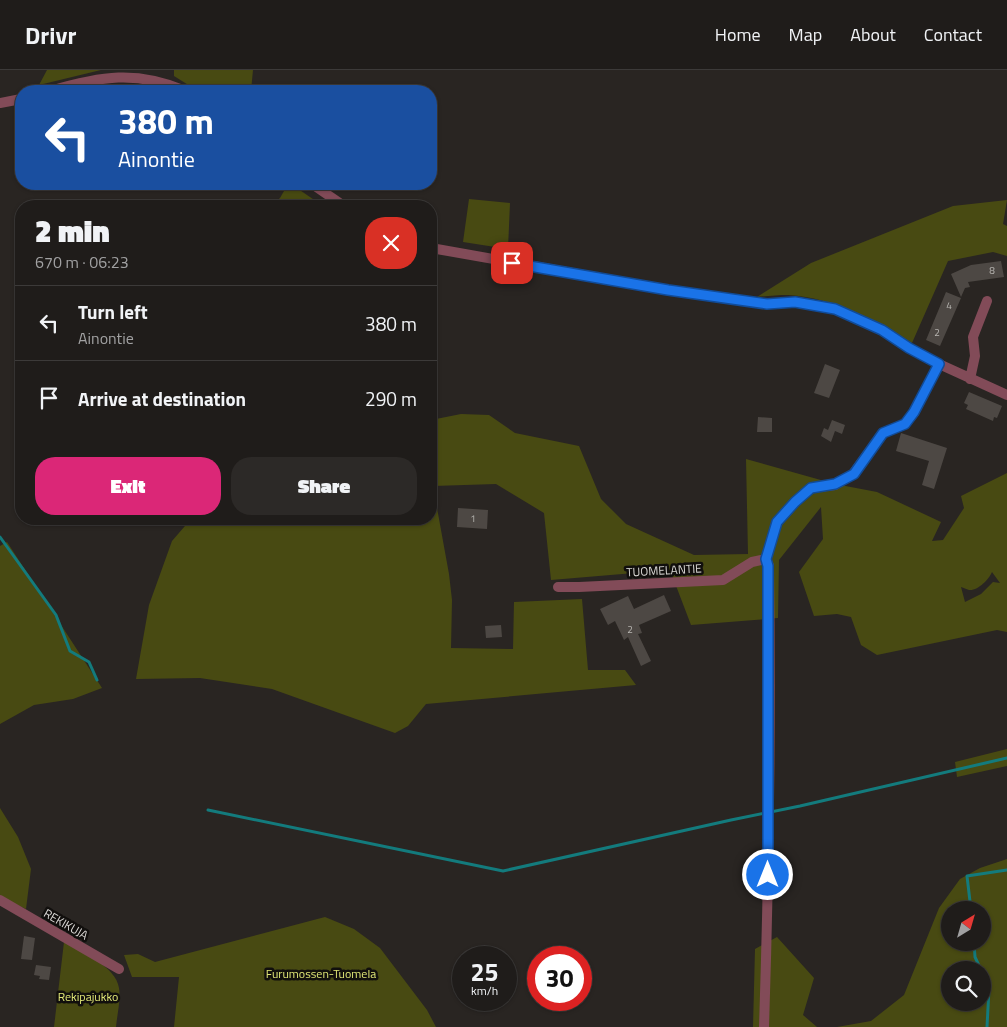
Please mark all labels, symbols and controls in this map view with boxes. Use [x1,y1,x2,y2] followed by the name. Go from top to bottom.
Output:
[25,17,76,53] text: Drivr
[715,21,761,48] text: Home
[789,21,822,48] text: Map
[850,21,896,48] text: About
[924,21,982,48] text: Contact
[118,94,214,148] text: 380 m
[35,105,100,170] icon: left
[118,142,195,176] text: Ainontie
[35,208,110,254] text: 2 min
[365,217,417,269] button: close
[491,242,533,284] pin
[498,249,526,277] icon: arrive
[35,250,129,274] text: 670 m · 06:23
[989,263,995,278] house number: 8
[78,297,148,326] text: Turn left
[946,298,952,313] house number: 4
[35,309,63,337] icon: left
[365,309,417,338] text: 380 m
[934,325,940,340] house number: 2
[78,326,134,350] text: Ainontie
[35,384,63,412] icon: arrive
[78,384,246,413] text: Arrive at destination
[365,384,417,413] text: 290 m
[35,457,221,515] button: Exit
[231,457,417,515] button: Share
[470,511,476,526] house number: 1
[626,559,703,581] street label: TUOMELANTIE
[627,622,633,637] house number: 2
[741,848,793,900] position arrow
[941,901,991,951] north arrow
[941,901,991,1011] map controls
[40,904,92,944] street label: REKIKUJA
[527,946,592,1011] speed limit sign: 30
[470,953,499,991] text: 25
[941,961,991,1011] button: search
[266,964,376,983] park label: Furumossen-Tuomela
[471,981,498,1000] text: km/h
[58,987,118,1006] park label: Rekipajukko

